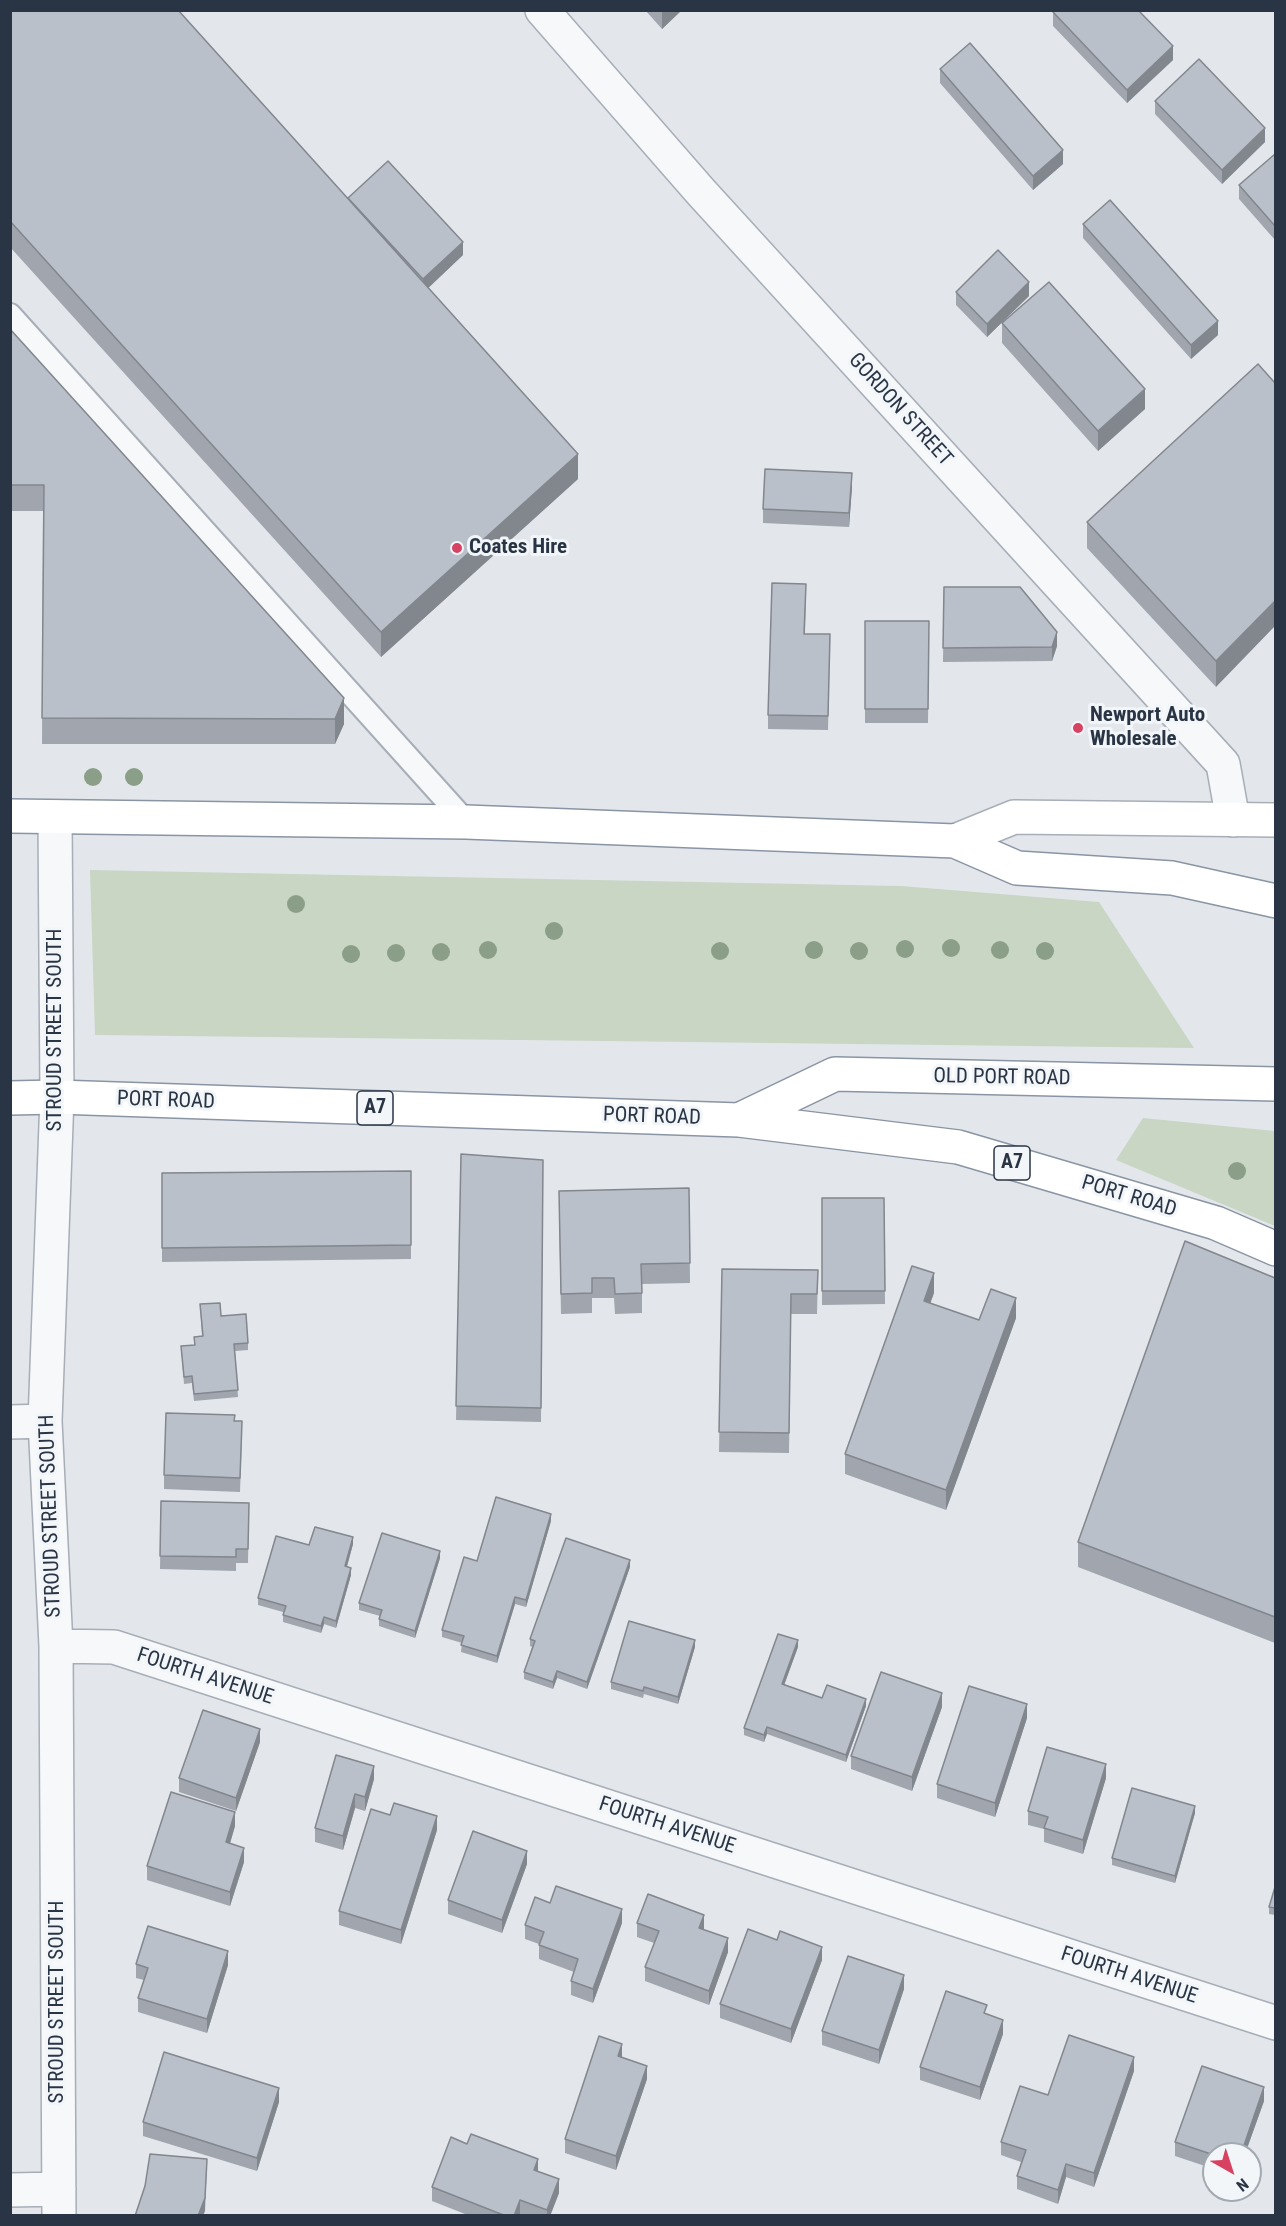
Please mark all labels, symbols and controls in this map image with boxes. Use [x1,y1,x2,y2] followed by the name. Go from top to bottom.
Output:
[843,348,957,472] street label: GORDON STREET
[469,535,567,561] place label: Coates Hire
[450,541,464,555] marker: Coates Hire
[1090,703,1205,753] place label: Newport Auto Wholesale
[1071,721,1085,735] marker: Newport Auto Wholesale
[43,928,69,1132] street label: STROUD STREET SOUTH
[933,1064,1071,1092] street label: OLD PORT ROAD
[117,1087,215,1115] street label: PORT ROAD
[357,1091,393,1125] road number: A7
[603,1103,701,1131] street label: PORT ROAD
[994,1146,1030,1180] road number: A7
[1078,1171,1180,1223] street label: PORT ROAD
[35,1414,67,1618] street label: STROUD STREET SOUTH
[133,1643,277,1711] street label: FOURTH AVENUE
[595,1792,739,1860] street label: FOURTH AVENUE
[45,1900,71,2104] street label: STROUD STREET SOUTH
[1057,1942,1201,2010] street label: FOURTH AVENUE
[1202,2142,1262,2202] north arrow
[1233,2174,1252,2195] text: N

